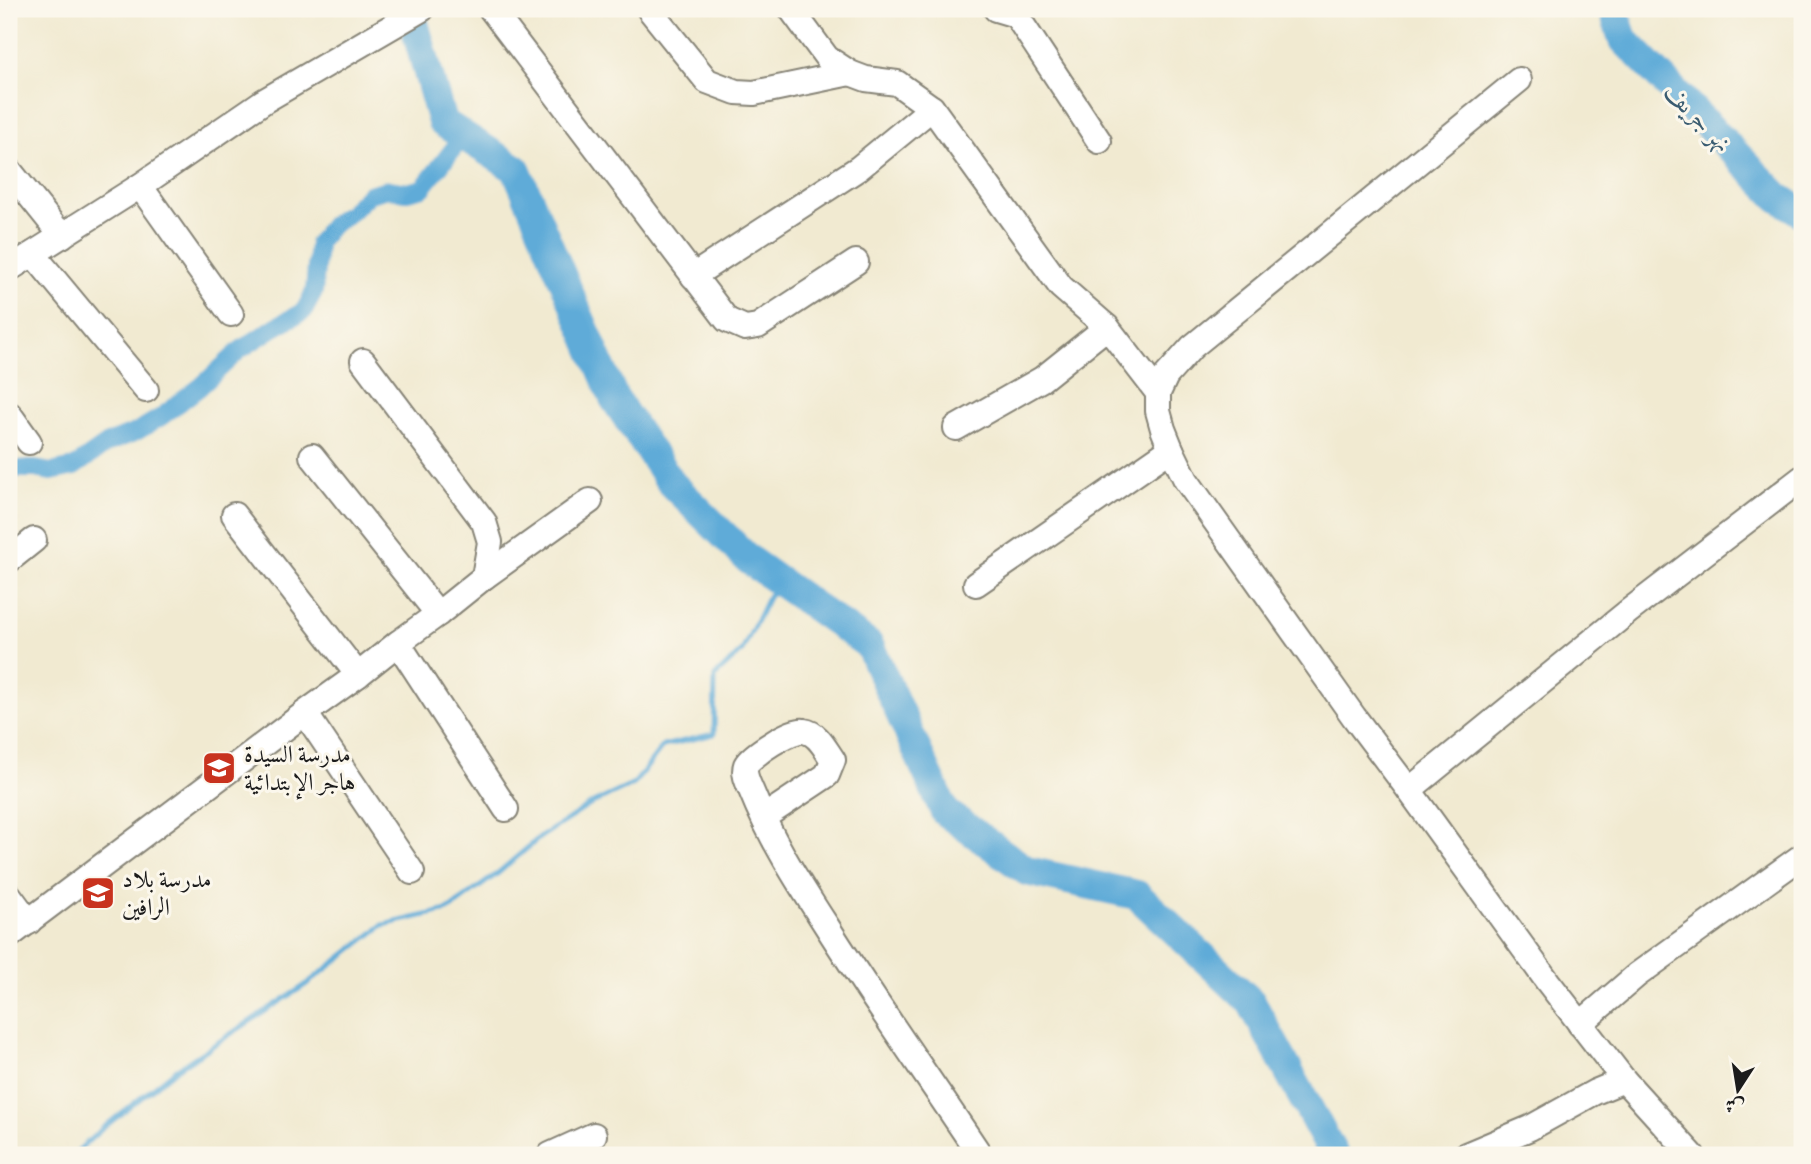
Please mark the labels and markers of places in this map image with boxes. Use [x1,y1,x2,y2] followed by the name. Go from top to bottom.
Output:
[244,738,356,800] place label: مدرسة السيدة هاجر الإبتدائية
[200,749,238,787] school or university icon: مدرسة السيدة هاجر الإبتدائية
[122,863,212,922] place label: مدرسة بلاد الرافين
[79,874,117,912] school or university icon: مدرسة بلاد الرافين

